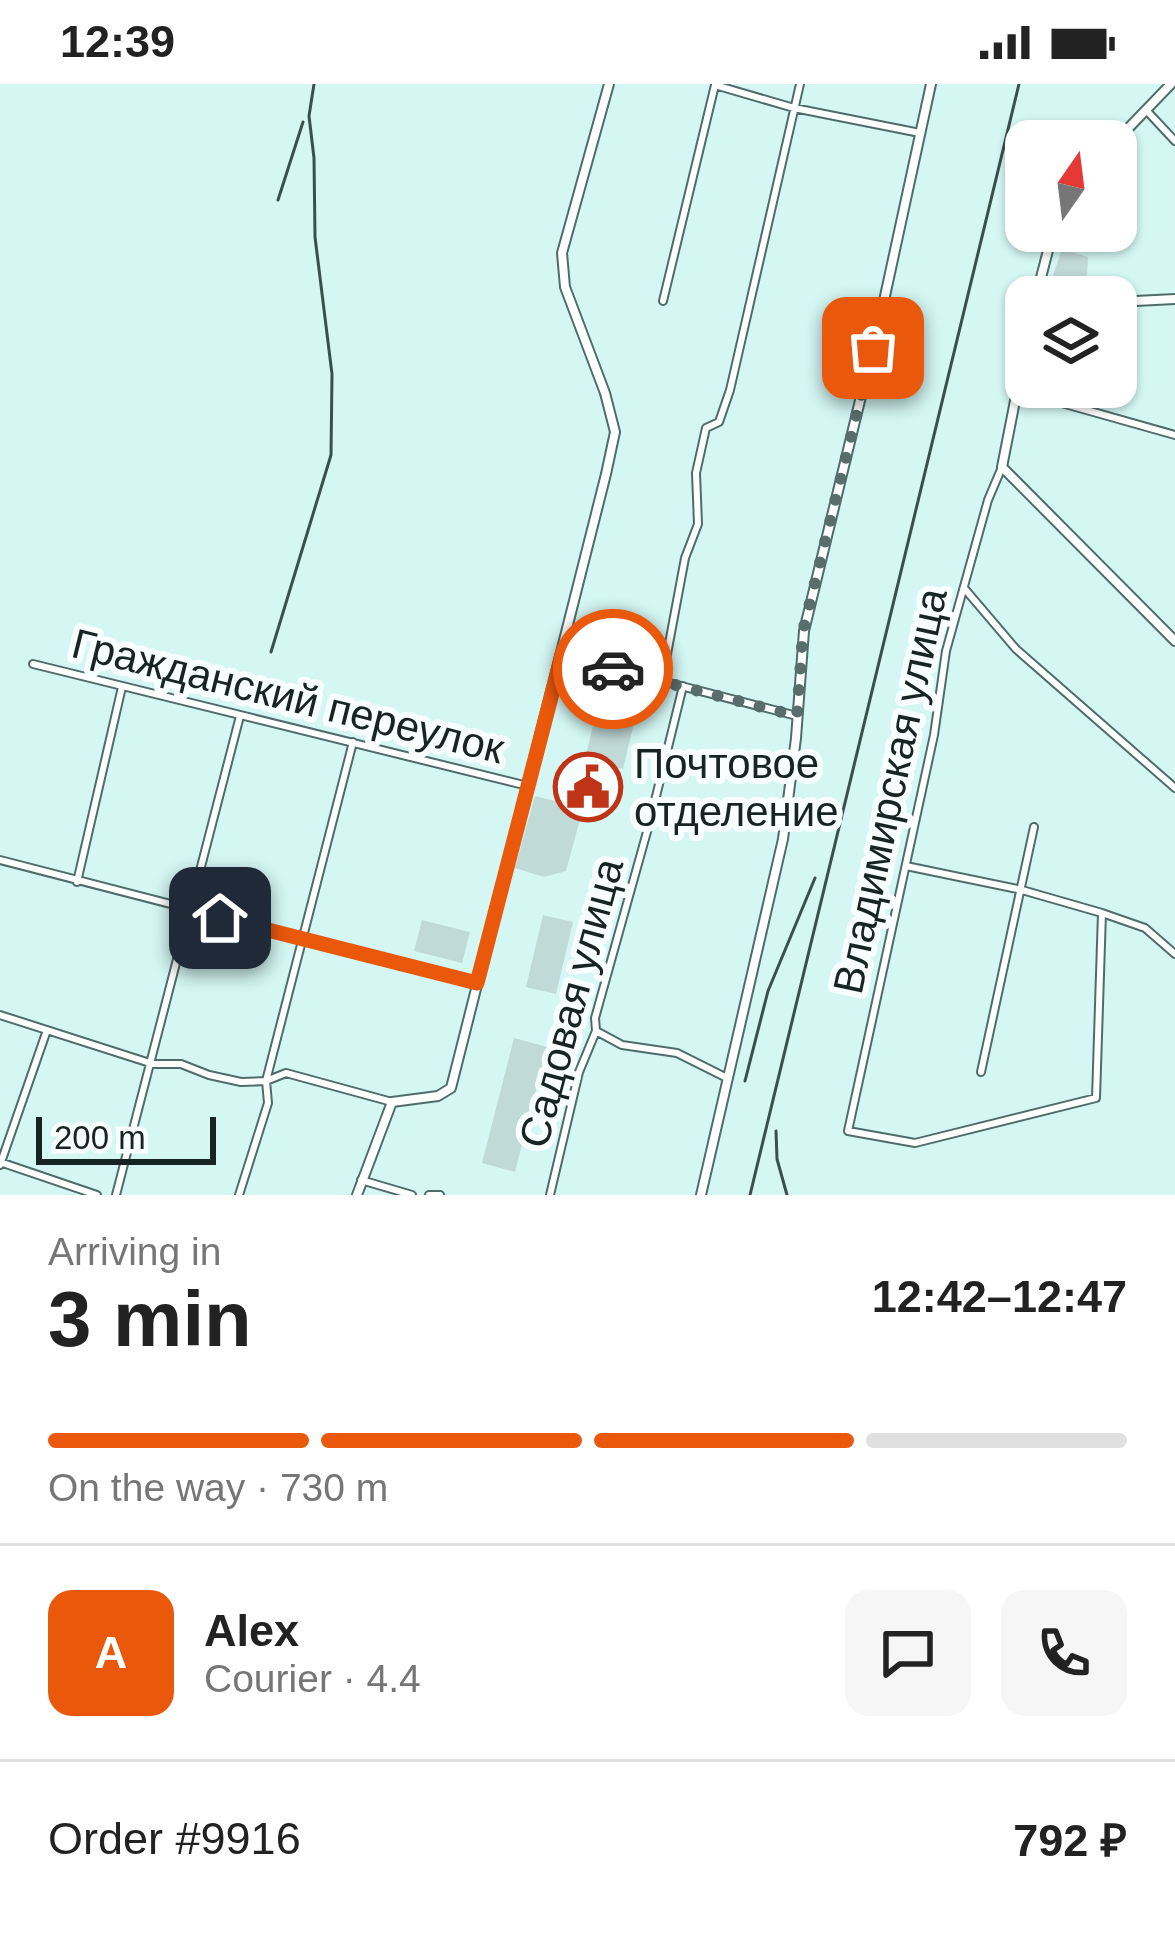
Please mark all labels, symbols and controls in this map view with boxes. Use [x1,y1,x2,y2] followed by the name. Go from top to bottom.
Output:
[60,16,175,67] text: 12:39
[1005,120,1137,252] north arrow
[1005,120,1137,408] map controls
[1005,276,1137,408] button: layers
[822,297,924,399] pin
[840,315,906,381] icon: bag
[824,583,956,998] street label: Владимирская улица
[553,609,673,729] courier
[67,620,509,773] street label: Гражданский переулок
[580,636,646,702] icon: car
[634,740,839,835] place label: Почтовое отделение
[553,752,623,822] public building icon: Почтовое отделение
[510,853,632,1153] street label: Садовая улица
[169,867,271,969] pin
[187,885,253,951] icon: home
[36,1111,216,1164] scale bar
[54,1119,146,1156] text: 200 m
[48,1230,221,1273] text: Arriving in
[872,1271,1127,1322] text: 12:42–12:47
[48,1275,252,1363] text: 3 min
[48,1466,388,1509] text: On the way · 730 m
[845,1590,971,1716] button: chat
[1001,1590,1127,1716] button: phone
[204,1605,299,1656] text: Alex
[95,1627,127,1678] text: A
[204,1657,421,1700] text: Courier · 4.4
[48,1813,301,1864] text: Order #9916
[1013,1815,1127,1866] text: 792 ₽

